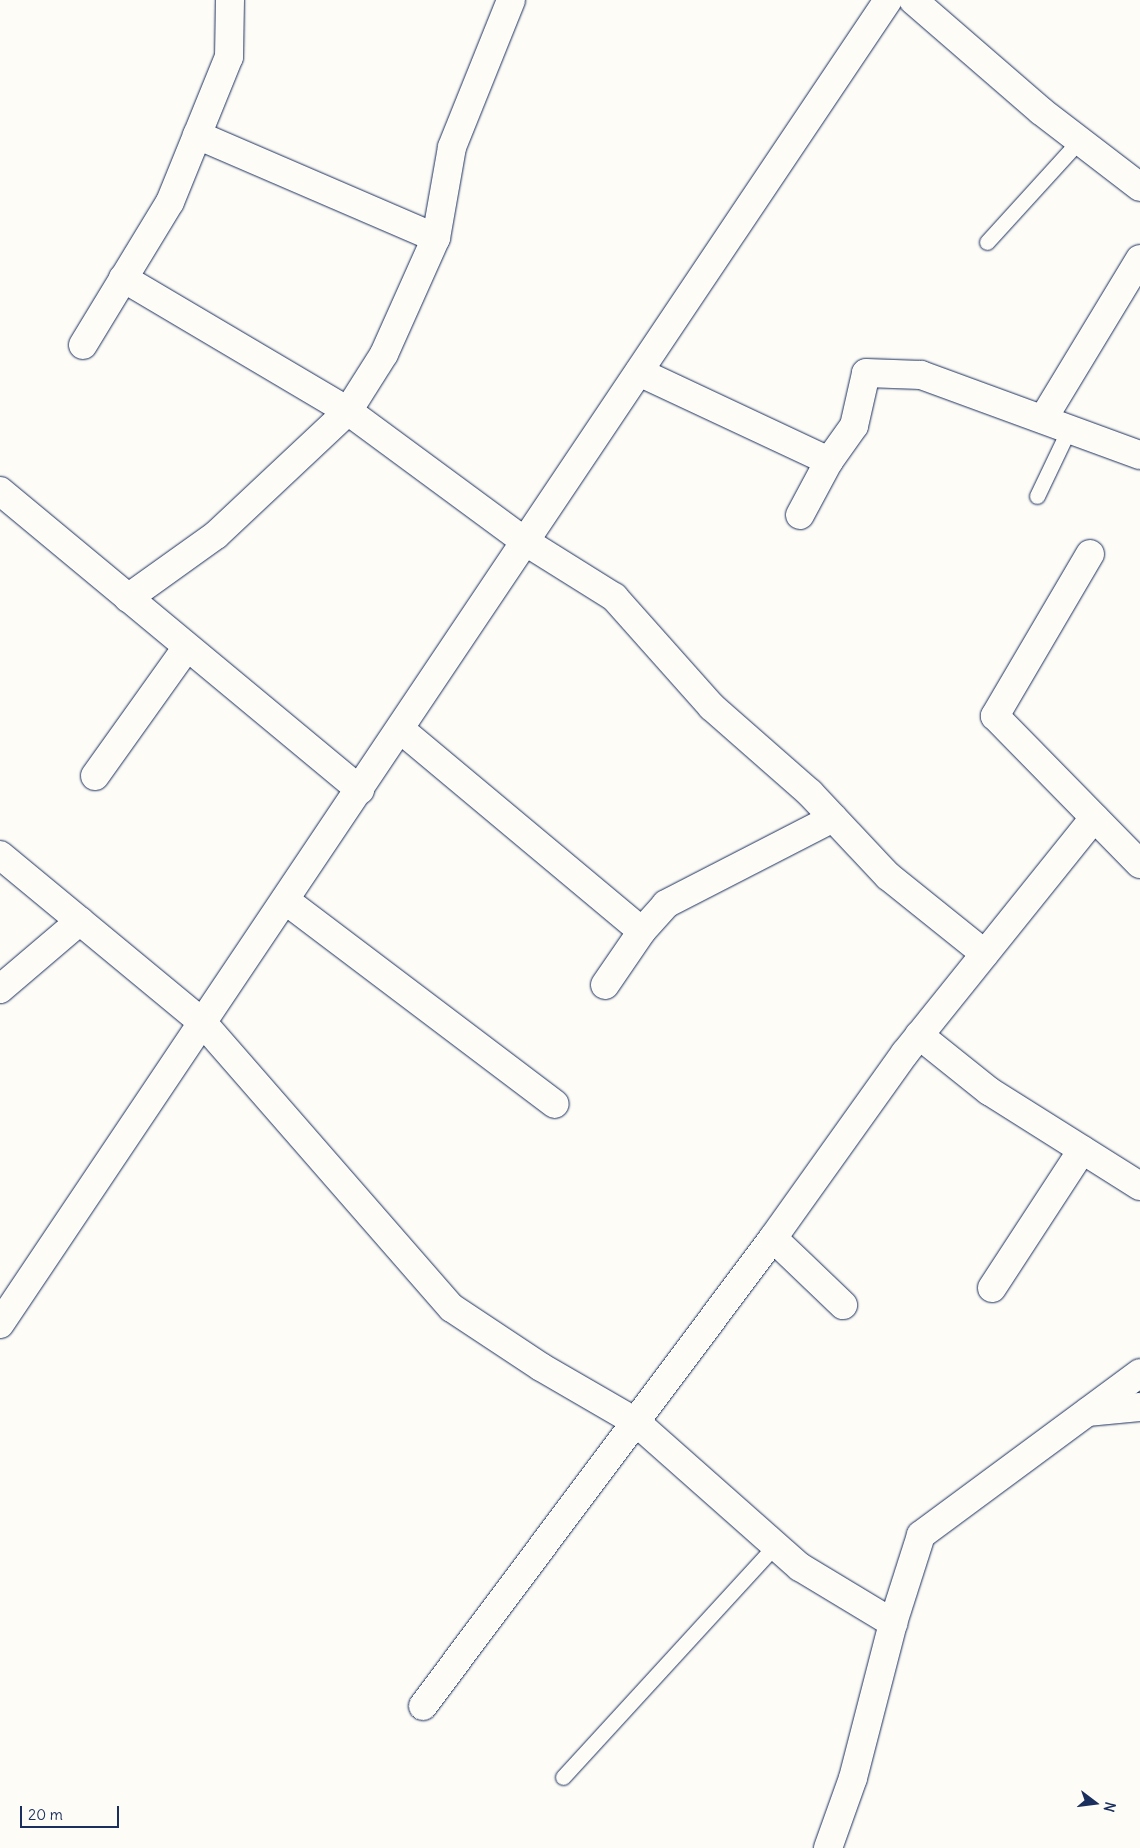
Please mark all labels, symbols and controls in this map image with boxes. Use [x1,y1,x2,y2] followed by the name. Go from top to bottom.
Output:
[1070,1778,1120,1828] north arrow
[22,1796,121,1828] scale bar
[1100,1800,1119,1814] text: N
[28,1805,63,1824] text: 20 m

